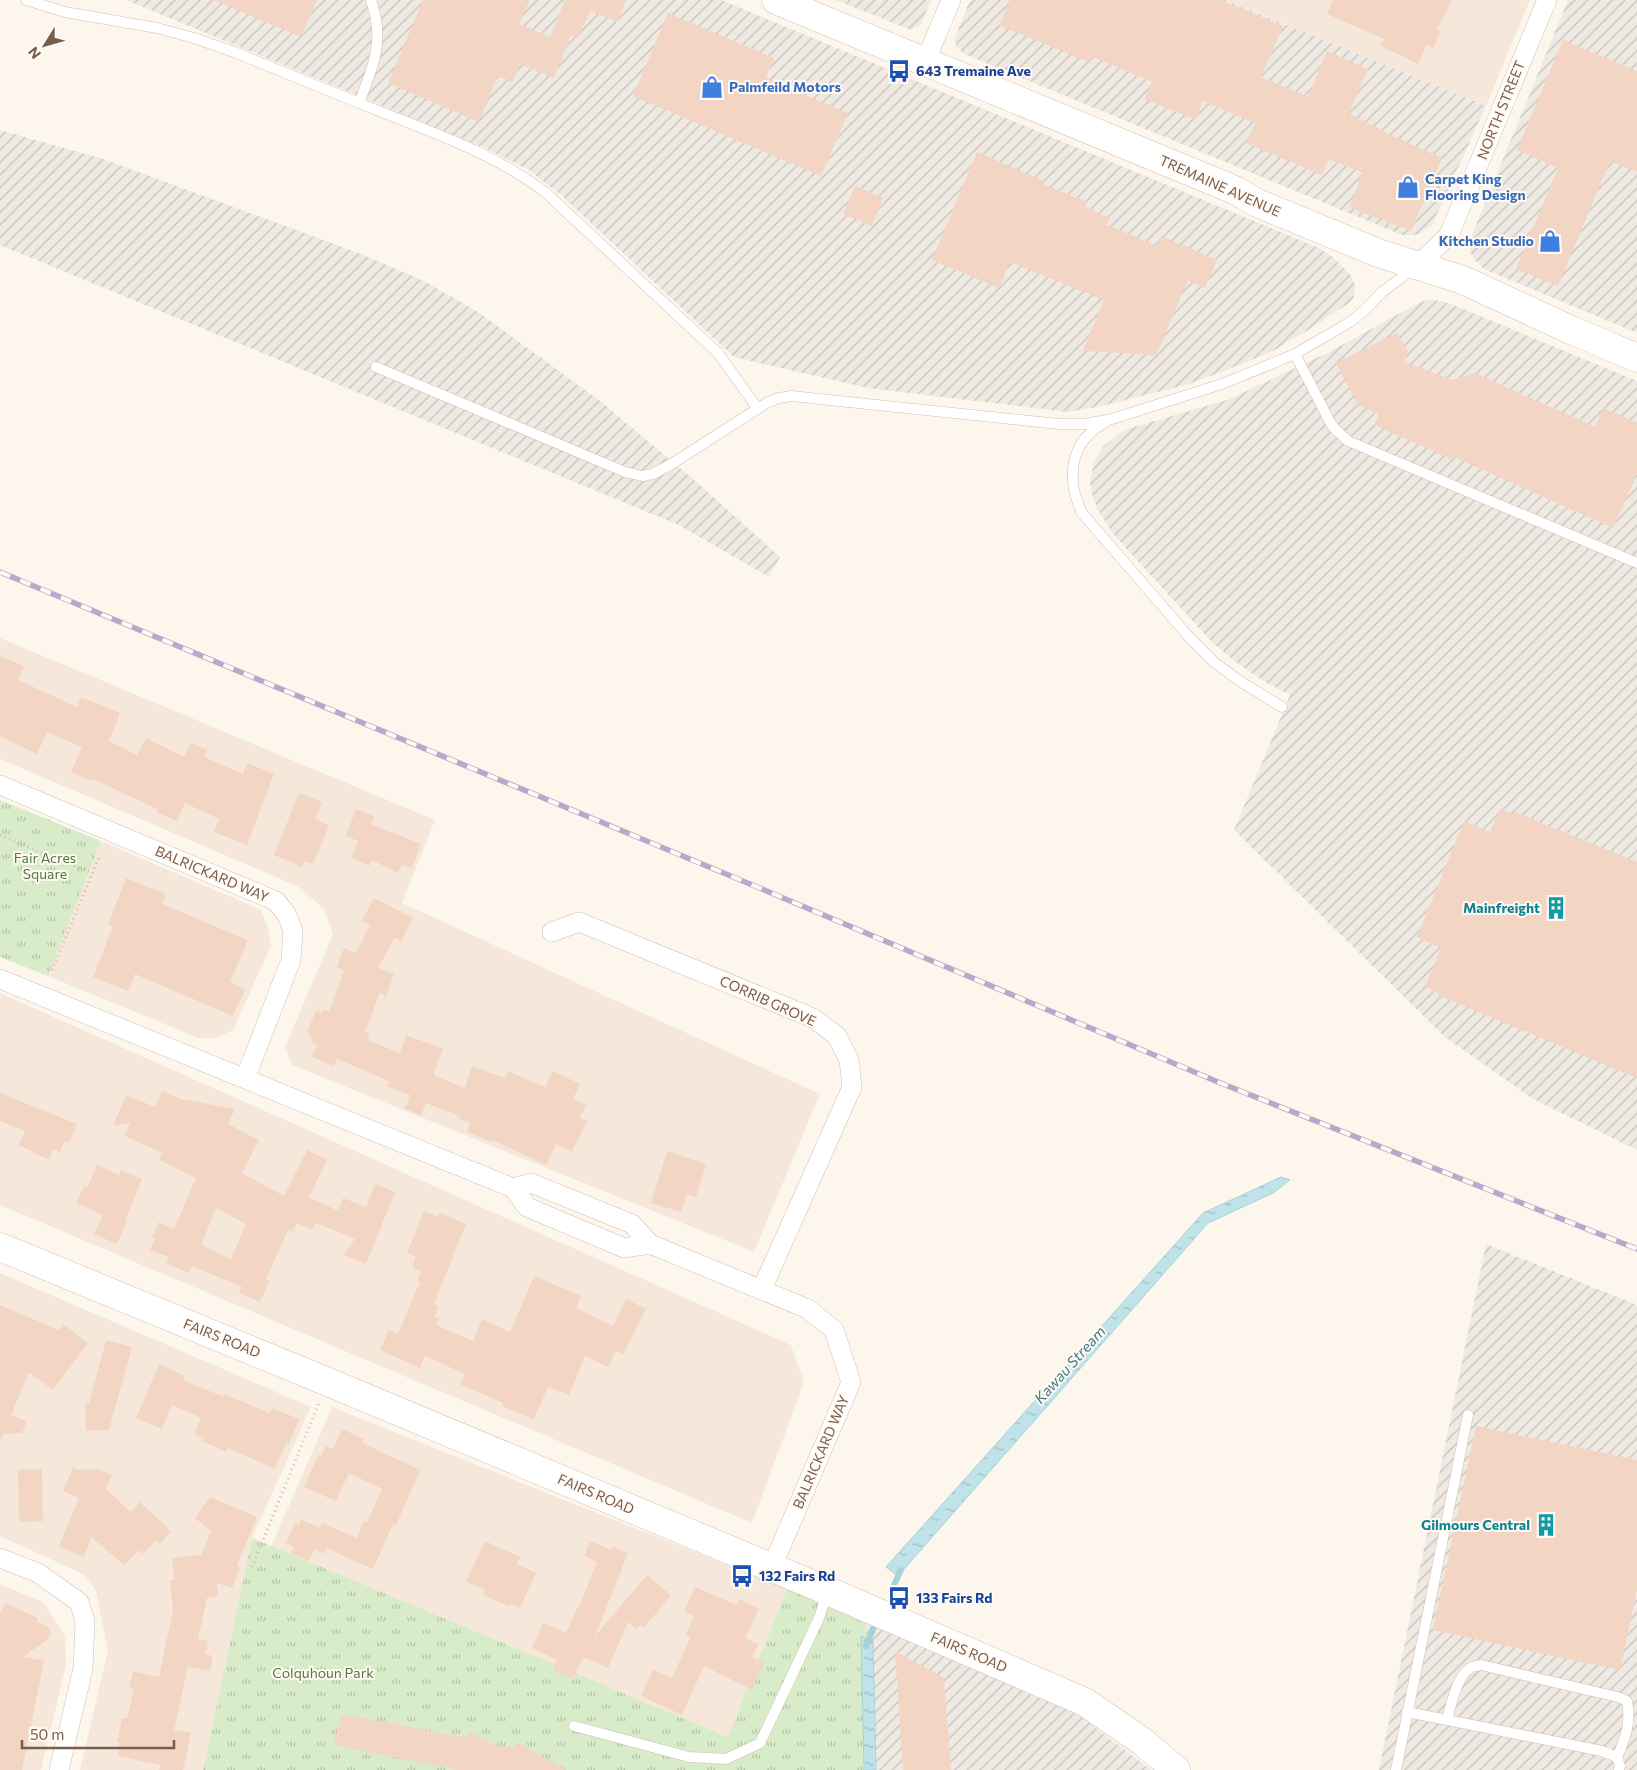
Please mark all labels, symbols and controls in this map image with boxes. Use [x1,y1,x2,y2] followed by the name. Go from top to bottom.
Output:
[20,20,70,70] north arrow
[24,44,44,62] text: N
[886,58,912,84] bus stop icon: 643 Tremaine Ave
[1473,58,1528,162] street label: NORTH STREET
[916,62,1031,79] place label: 643 Tremaine Ave
[699,74,725,100] shop icon: Palmfeild Motors
[729,78,841,95] place label: Palmfeild Motors
[1157,151,1283,220] street label: TREMAINE AVENUE
[1425,170,1526,203] place label: Carpet King Flooring Design
[1395,174,1421,200] shop icon: Carpet King Flooring Design
[1537,228,1563,254] shop icon: Kitchen Studio
[1439,232,1534,249] place label: Kitchen Studio
[153,842,272,905] street label: BALRICKARD WAY
[14,849,76,882] park label: Fair Acres Square
[1543,895,1569,921] building icon: Mainfreight
[1463,899,1540,916] place label: Mainfreight
[717,972,819,1029] street label: CORRIB GROVE
[181,1314,263,1361] street label: FAIRS ROAD
[1030,1322,1109,1407] water label: Kawau Stream
[789,1392,852,1511] street label: BALRICKARD WAY
[555,1470,637,1517] street label: FAIRS ROAD
[1533,1512,1559,1538] building icon: Gilmours Central
[1421,1516,1530,1533] place label: Gilmours Central
[729,1563,755,1589] bus stop icon: 132 Fairs Rd
[759,1567,835,1584] place label: 132 Fairs Rd
[886,1585,912,1611] bus stop icon: 133 Fairs Rd
[916,1589,992,1606] place label: 133 Fairs Rd
[928,1628,1010,1675] street label: FAIRS ROAD
[272,1664,374,1681] park label: Colquhoun Park
[22,1718,175,1750] scale bar
[30,1725,64,1743] text: 50 m

